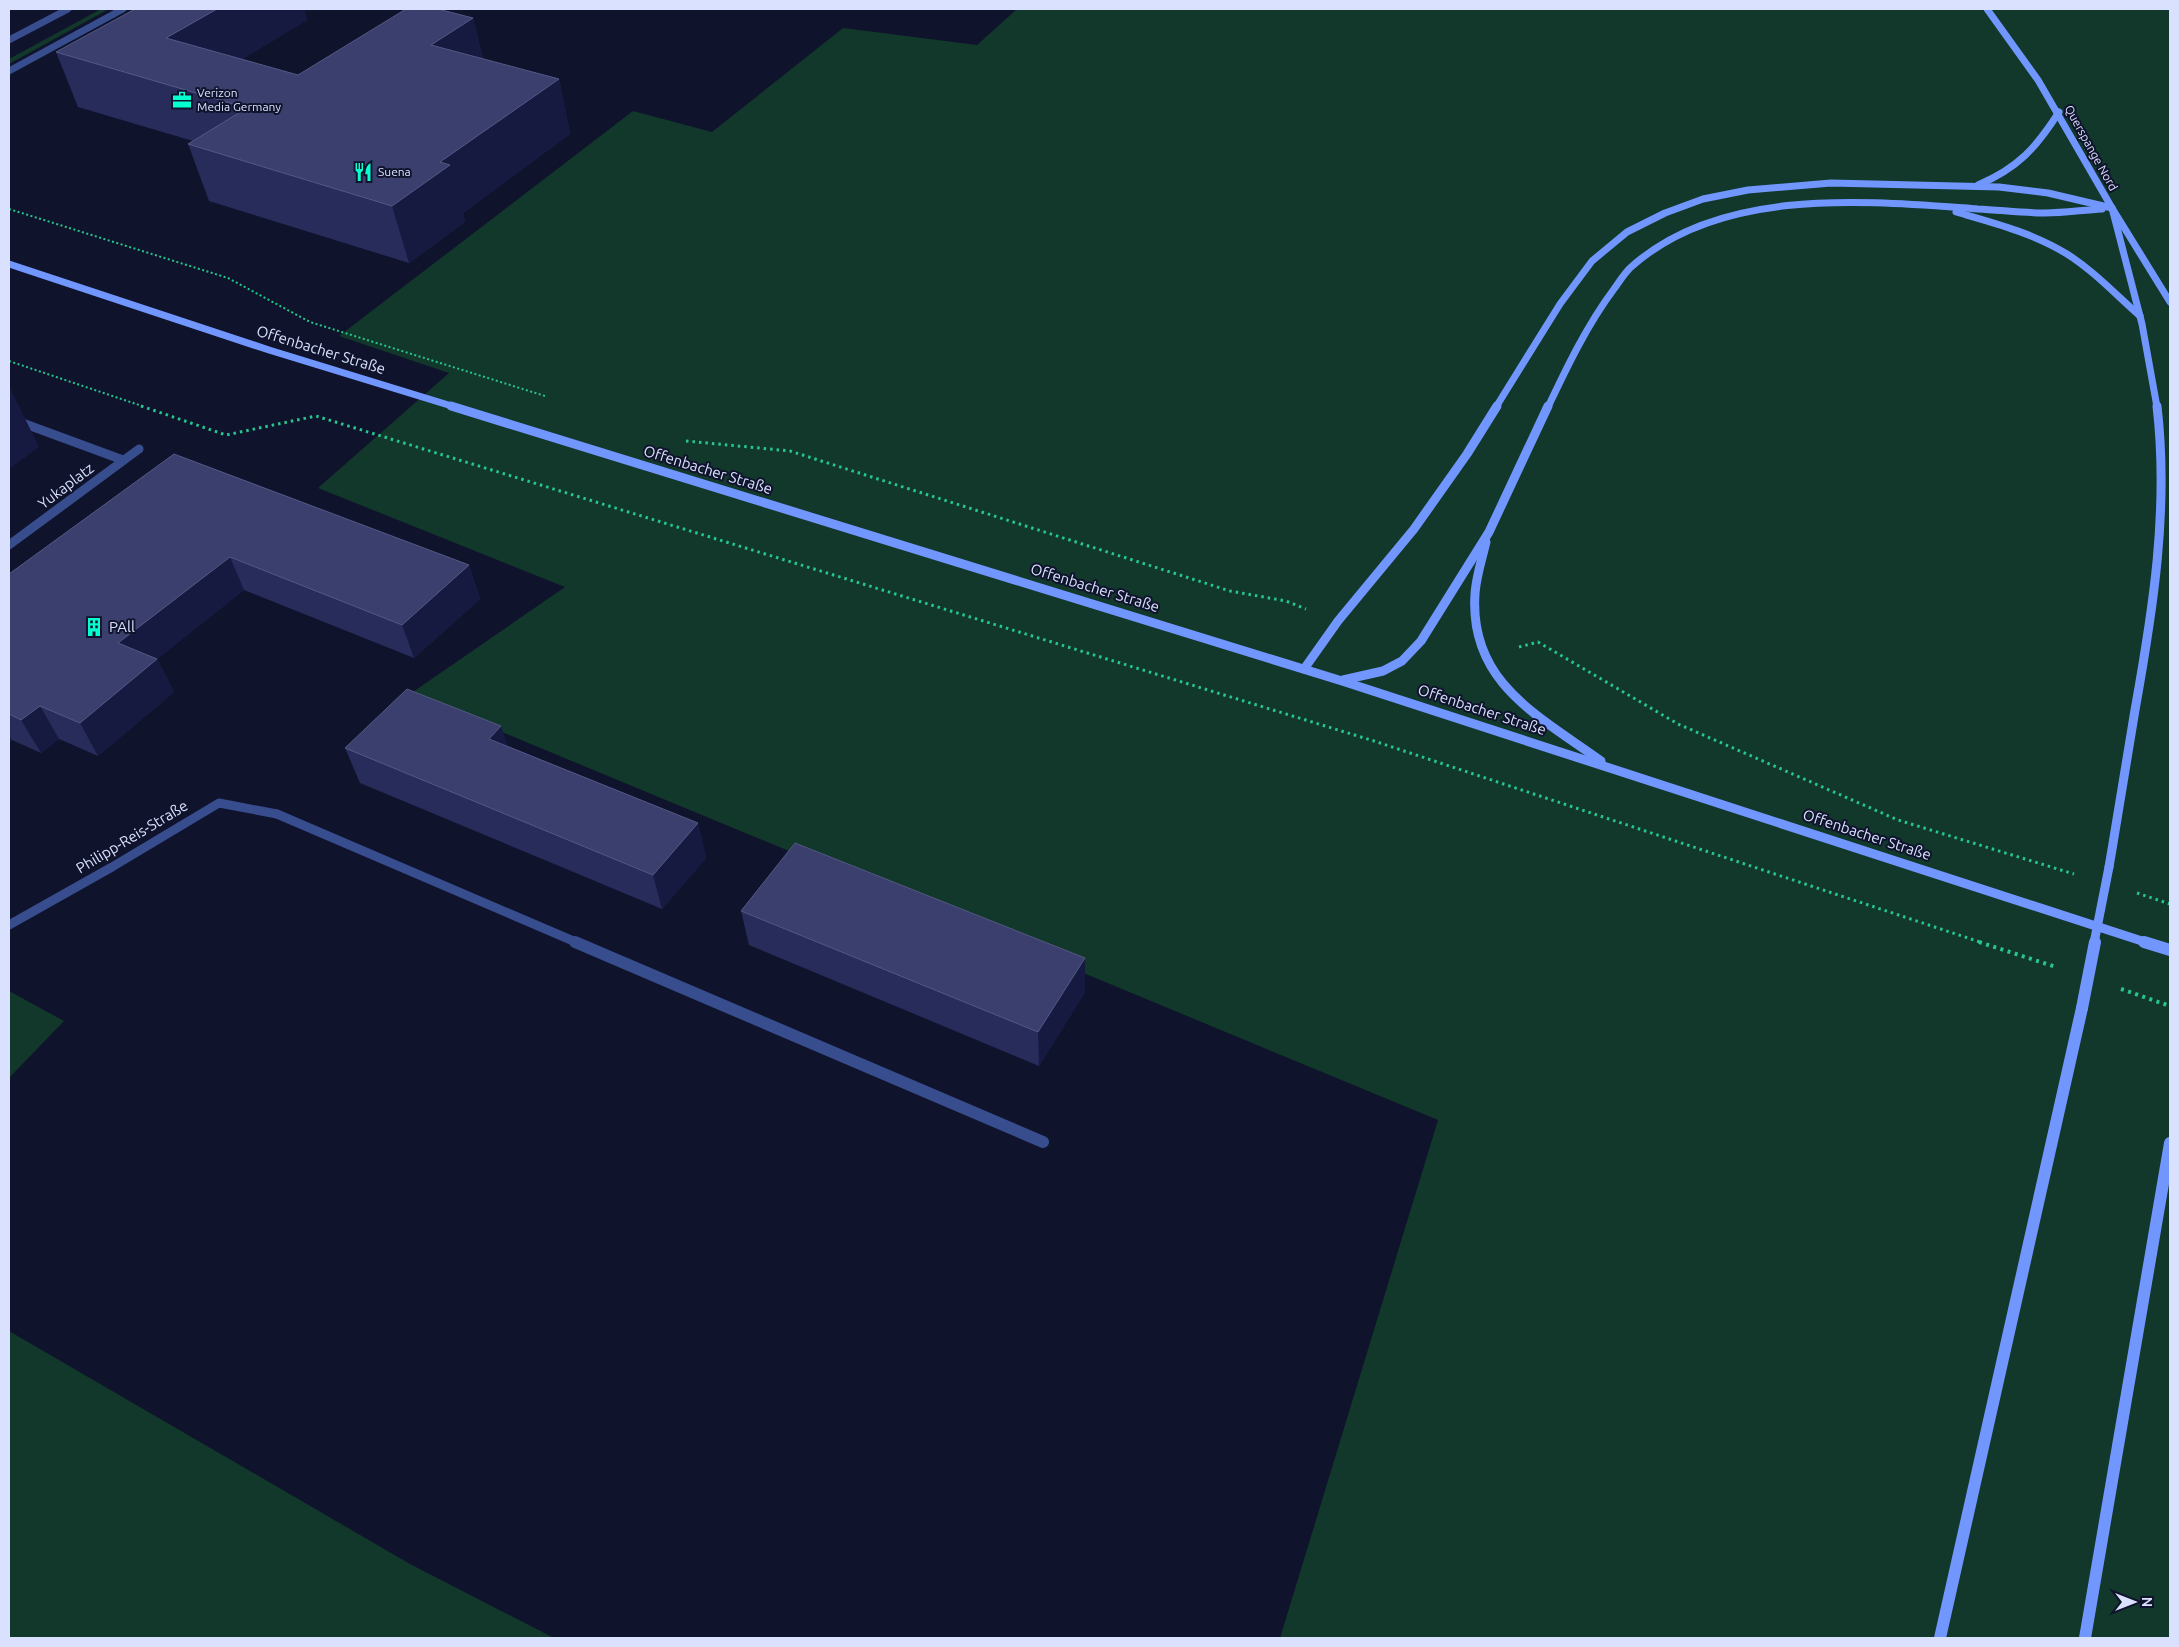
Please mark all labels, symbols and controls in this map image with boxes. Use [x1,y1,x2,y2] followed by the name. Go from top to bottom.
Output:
[197,86,281,113] place label: Verizon Media Germany
[171,89,193,111] office icon: Verizon Media Germany
[2062,103,2120,193] street label: Querspange Nord
[352,161,374,183] restaurant icon: Suena
[378,165,411,178] place label: Suena
[255,322,388,377] street label: Offenbacher Straße
[642,442,775,497] street label: Offenbacher Straße
[34,459,97,512] street label: Yukaplatz
[1029,560,1162,615] street label: Offenbacher Straße
[83,616,105,638] building icon: PAll
[109,618,135,635] place label: PAll
[1416,681,1548,738] street label: Offenbacher Straße
[73,797,191,877] street label: Philipp-Reis-Straße
[1801,806,1933,863] street label: Offenbacher Straße
[2109,1577,2159,1627] north arrow
[2139,1597,2155,1607] text: N

